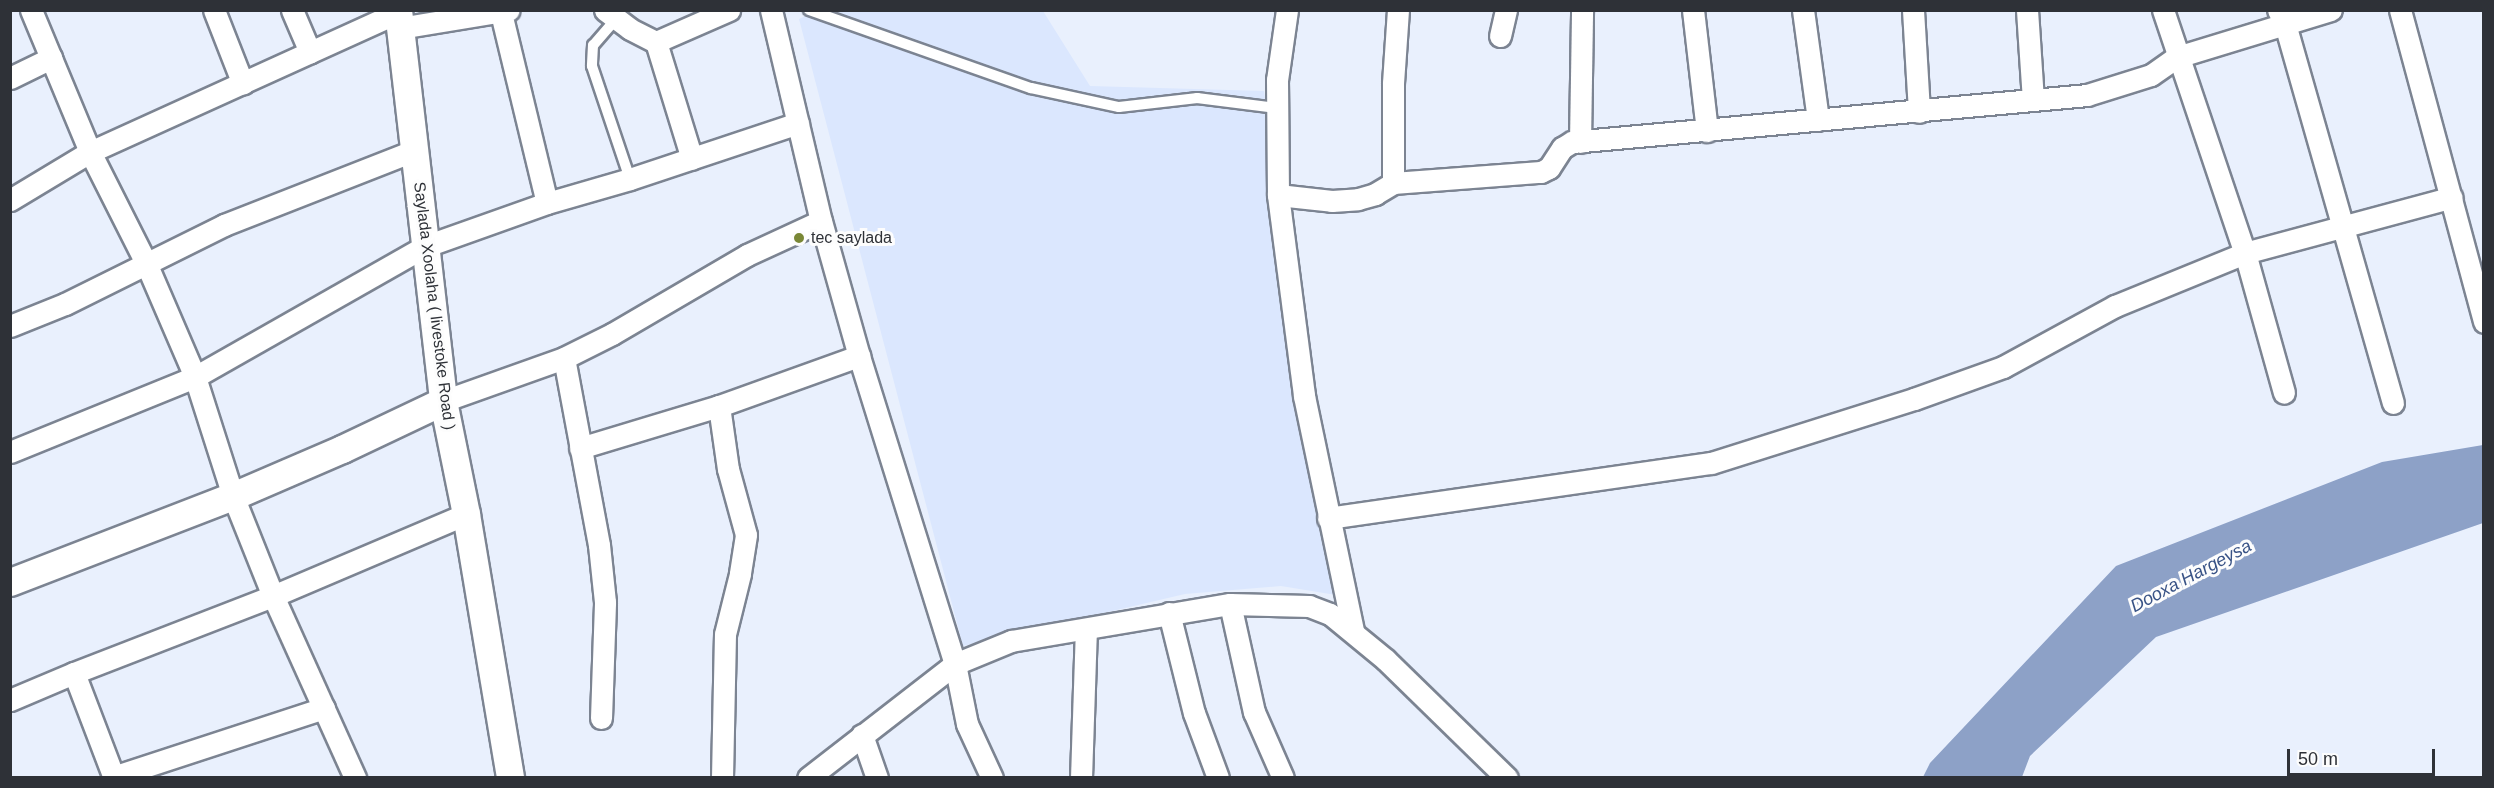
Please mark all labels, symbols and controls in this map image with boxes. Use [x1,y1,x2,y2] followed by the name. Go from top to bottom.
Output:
[409,181,459,431] street label: Saylada Xoolaha ( livestoke Road )
[811,228,892,248] place label: tec saylada
[792,231,806,245] marker: tec saylada
[2127,535,2255,617] water label: Dooxa Hargeysa
[2290,737,2438,775] scale bar
[2298,749,2338,769] text: 50 m

